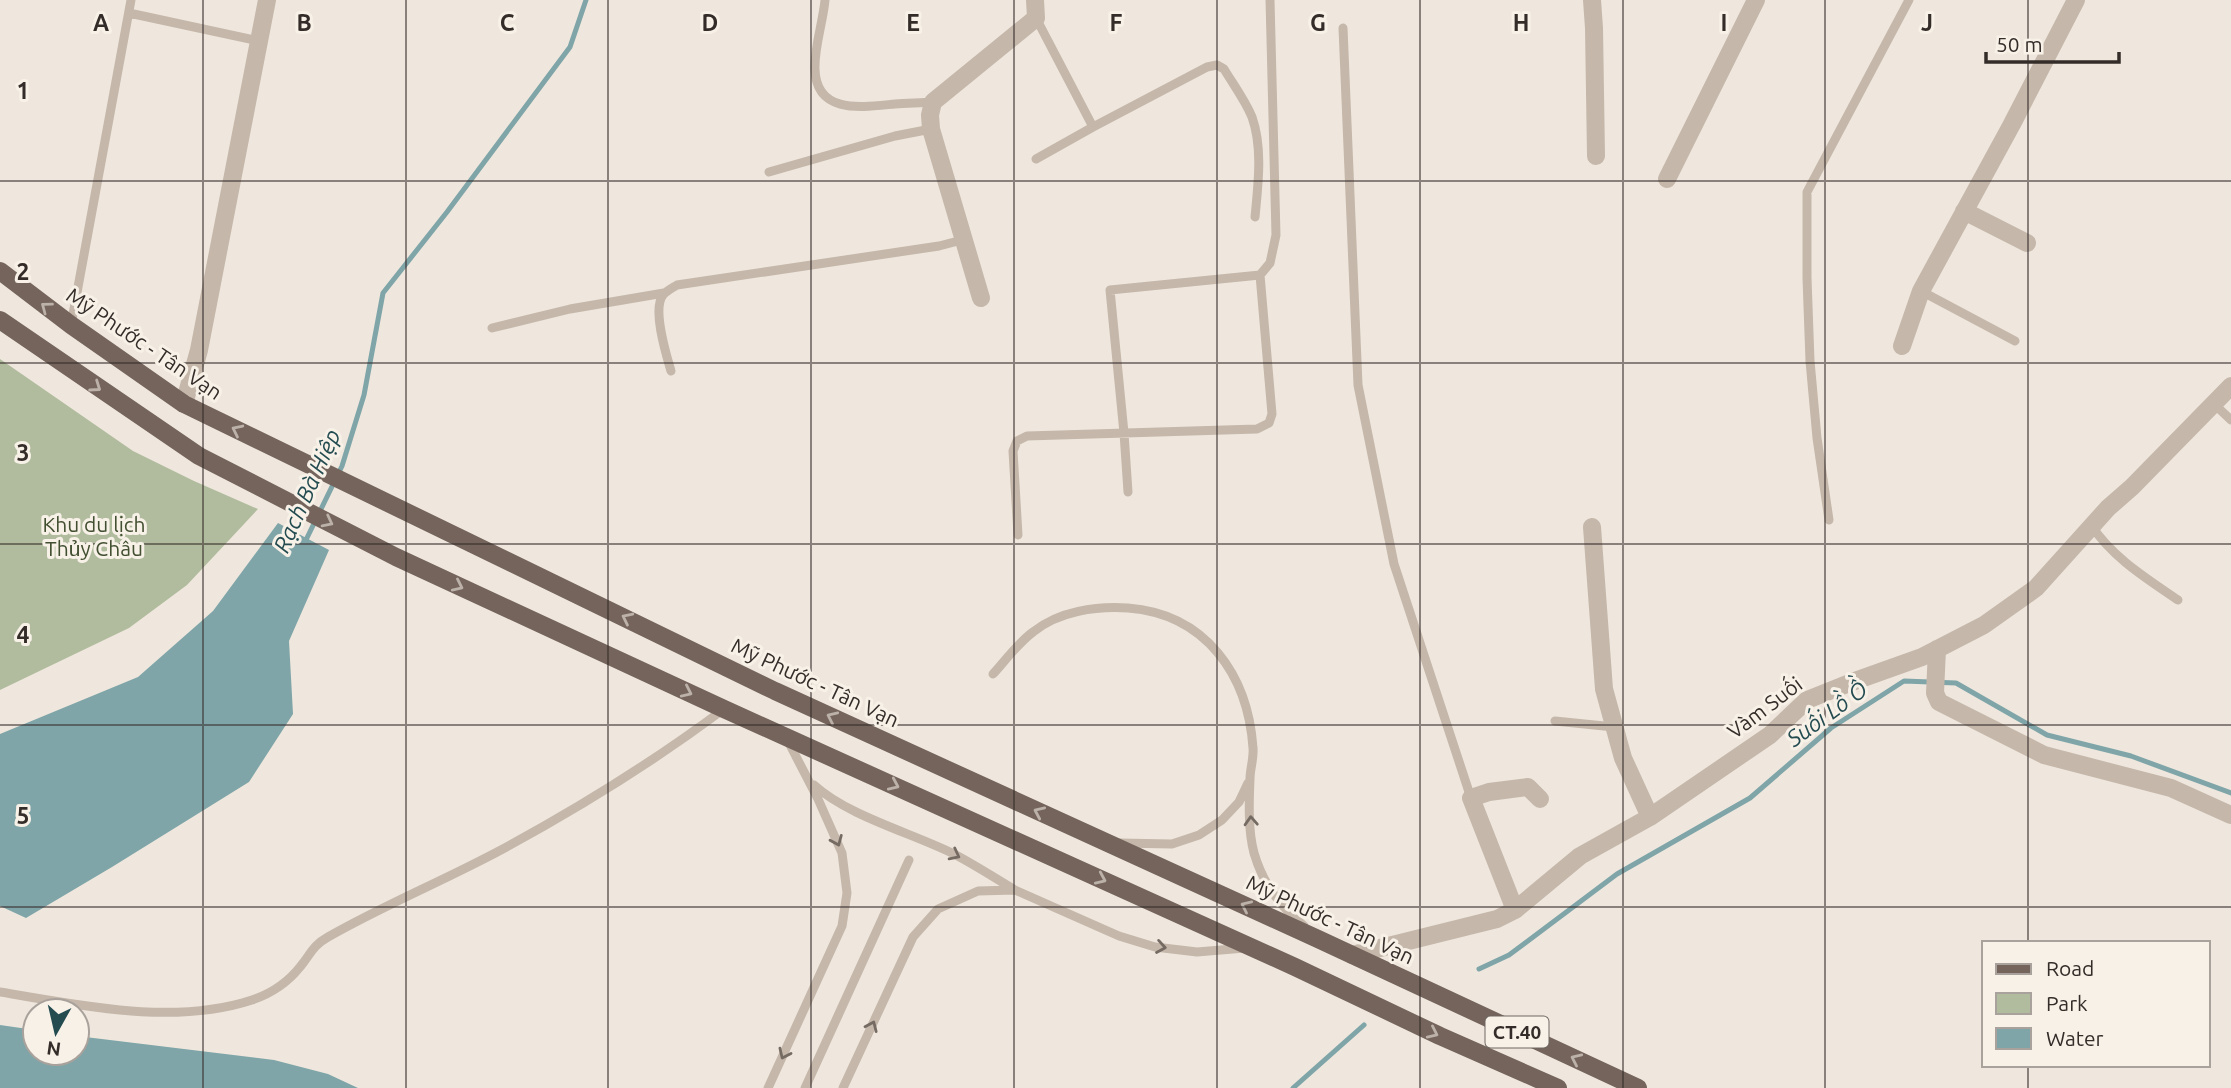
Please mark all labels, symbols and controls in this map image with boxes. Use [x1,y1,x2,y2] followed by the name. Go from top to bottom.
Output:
[93,10,109,35] text: A
[296,10,312,35] text: B
[500,10,515,35] text: C
[702,10,718,35] text: D
[906,10,920,35] text: E
[1110,10,1123,35] text: F
[1310,10,1326,35] text: G
[1513,10,1529,35] text: H
[1721,10,1727,35] text: I
[1921,10,1933,35] text: J
[1986,21,2119,65] scale bar
[1996,32,2043,56] text: 50 m
[17,78,29,103] text: 1
[17,259,29,284] text: 2
[62,282,227,404] street label: Mỹ Phước - Tân Vạn
[42,302,54,315] one-way arrow
[88,379,101,391] one-way arrow
[232,424,244,438] one-way arrow
[268,425,345,556] water label: Rạch Bà Hiệp
[17,440,29,465] text: 3
[42,512,146,560] park label: Khu du lịch Thủy Châu
[320,514,333,528] one-way arrow
[451,577,463,591] one-way arrow
[622,613,634,627] one-way arrow
[17,622,30,647] text: 4
[728,633,903,731] street label: Mỹ Phước - Tân Vạn
[1721,670,1806,743] street label: Vàm Suối
[1777,671,1872,752] water label: Suối Lồ Ồ
[680,684,692,698] one-way arrow
[827,711,839,725] one-way arrow
[887,777,899,791] one-way arrow
[17,803,29,828] text: 5
[1034,806,1046,820] one-way arrow
[1244,815,1259,826] one-way arrow
[829,834,843,846] one-way arrow
[947,847,960,861] one-way arrow
[1243,870,1418,968] street label: Mỹ Phước - Tân Vạn
[1094,871,1107,885] one-way arrow
[1241,900,1253,914] one-way arrow
[1155,939,1167,954] one-way arrow
[1982,941,2210,1067] legend
[2046,956,2094,980] text: Road
[2046,991,2088,1015] text: Park
[21,997,91,1067] north arrow
[1486,1016,1548,1048] road number: CT.40
[864,1021,878,1033] one-way arrow
[1426,1025,1438,1039] one-way arrow
[2046,1026,2104,1050] text: Water
[45,1037,62,1061] text: N
[778,1047,792,1059] one-way arrow
[1571,1053,1583,1067] one-way arrow

